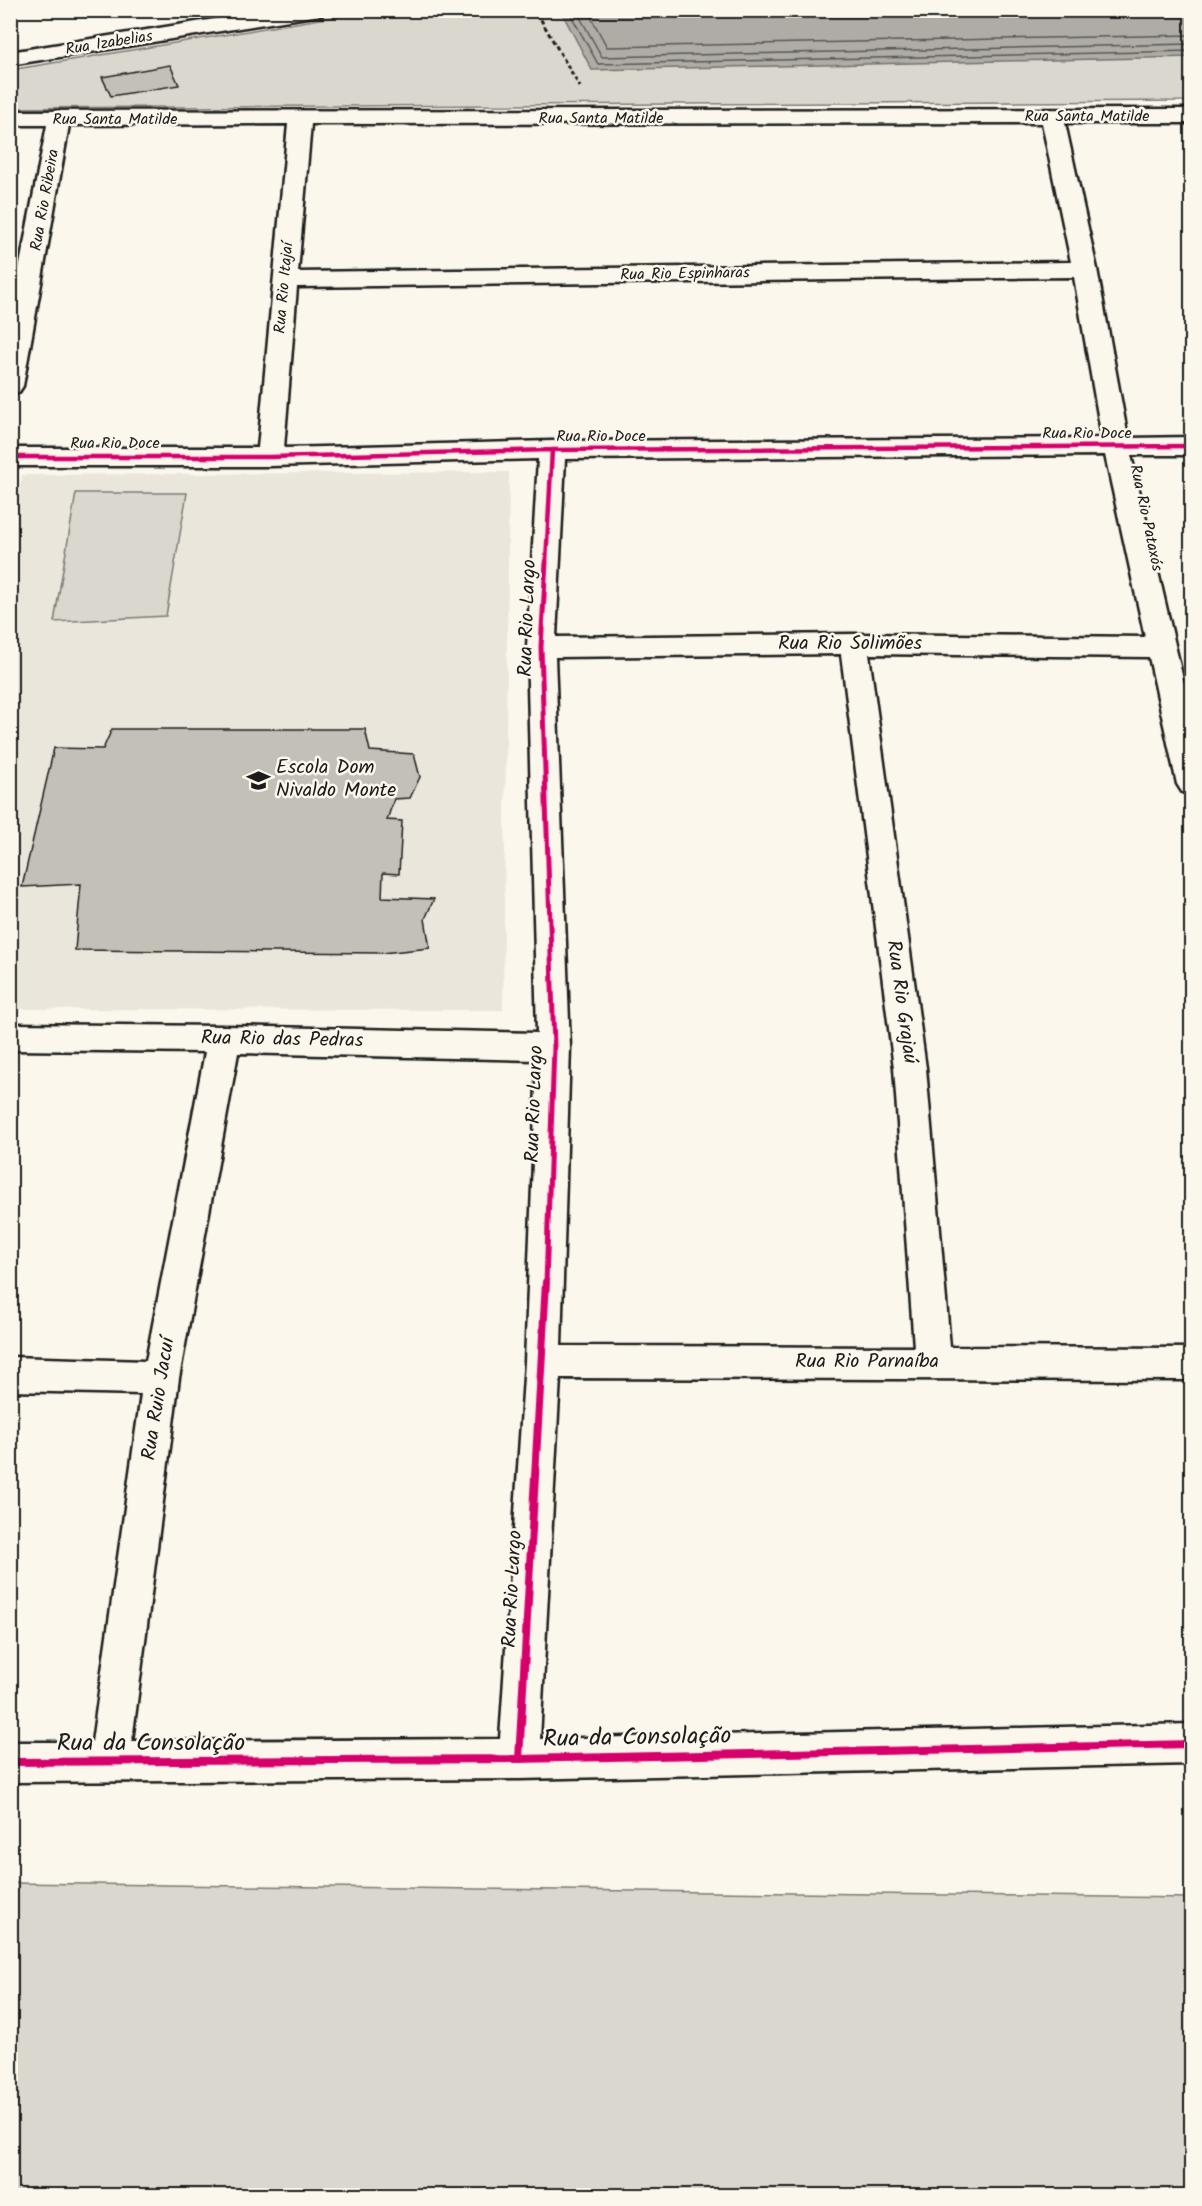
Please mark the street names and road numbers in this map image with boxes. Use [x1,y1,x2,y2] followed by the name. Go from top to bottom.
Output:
[64,24,155,62] street label: Rua Izabelias
[1025,104,1149,129] street label: Rua Santa Matilde
[539,106,663,131] street label: Rua Santa Matilde
[53,107,177,132] street label: Rua Santa Matilde
[24,147,66,253] street label: Rua Rio Ribeira
[268,239,301,335] street label: Rua Rio Itajaí
[620,260,750,288] street label: Rua Rio Espinharas
[1042,421,1132,446] street label: Rua Rio Doce
[556,424,646,449] street label: Rua Rio Doce
[70,431,160,456] street label: Rua Rio Doce
[1122,462,1170,574] street label: Rua Rio Pataxós
[510,559,546,677] street label: Rua Rio Largo
[778,628,922,660] street label: Rua Rio Solimões
[876,938,926,1066] street label: Rua Rio Grajaú
[200,1023,364,1057] street label: Rua Rio das Pedras
[517,1045,553,1163] street label: Rua Rio Largo
[134,1332,185,1463] street label: Rua Ruio Jacuí
[795,1346,939,1378] street label: Rua Rio Parnaíba
[494,1529,532,1649] street label: Rua Rio Largo
[542,1717,732,1759] street label: Rua da Consolação
[57,1724,245,1763] street label: Rua da Consolação

